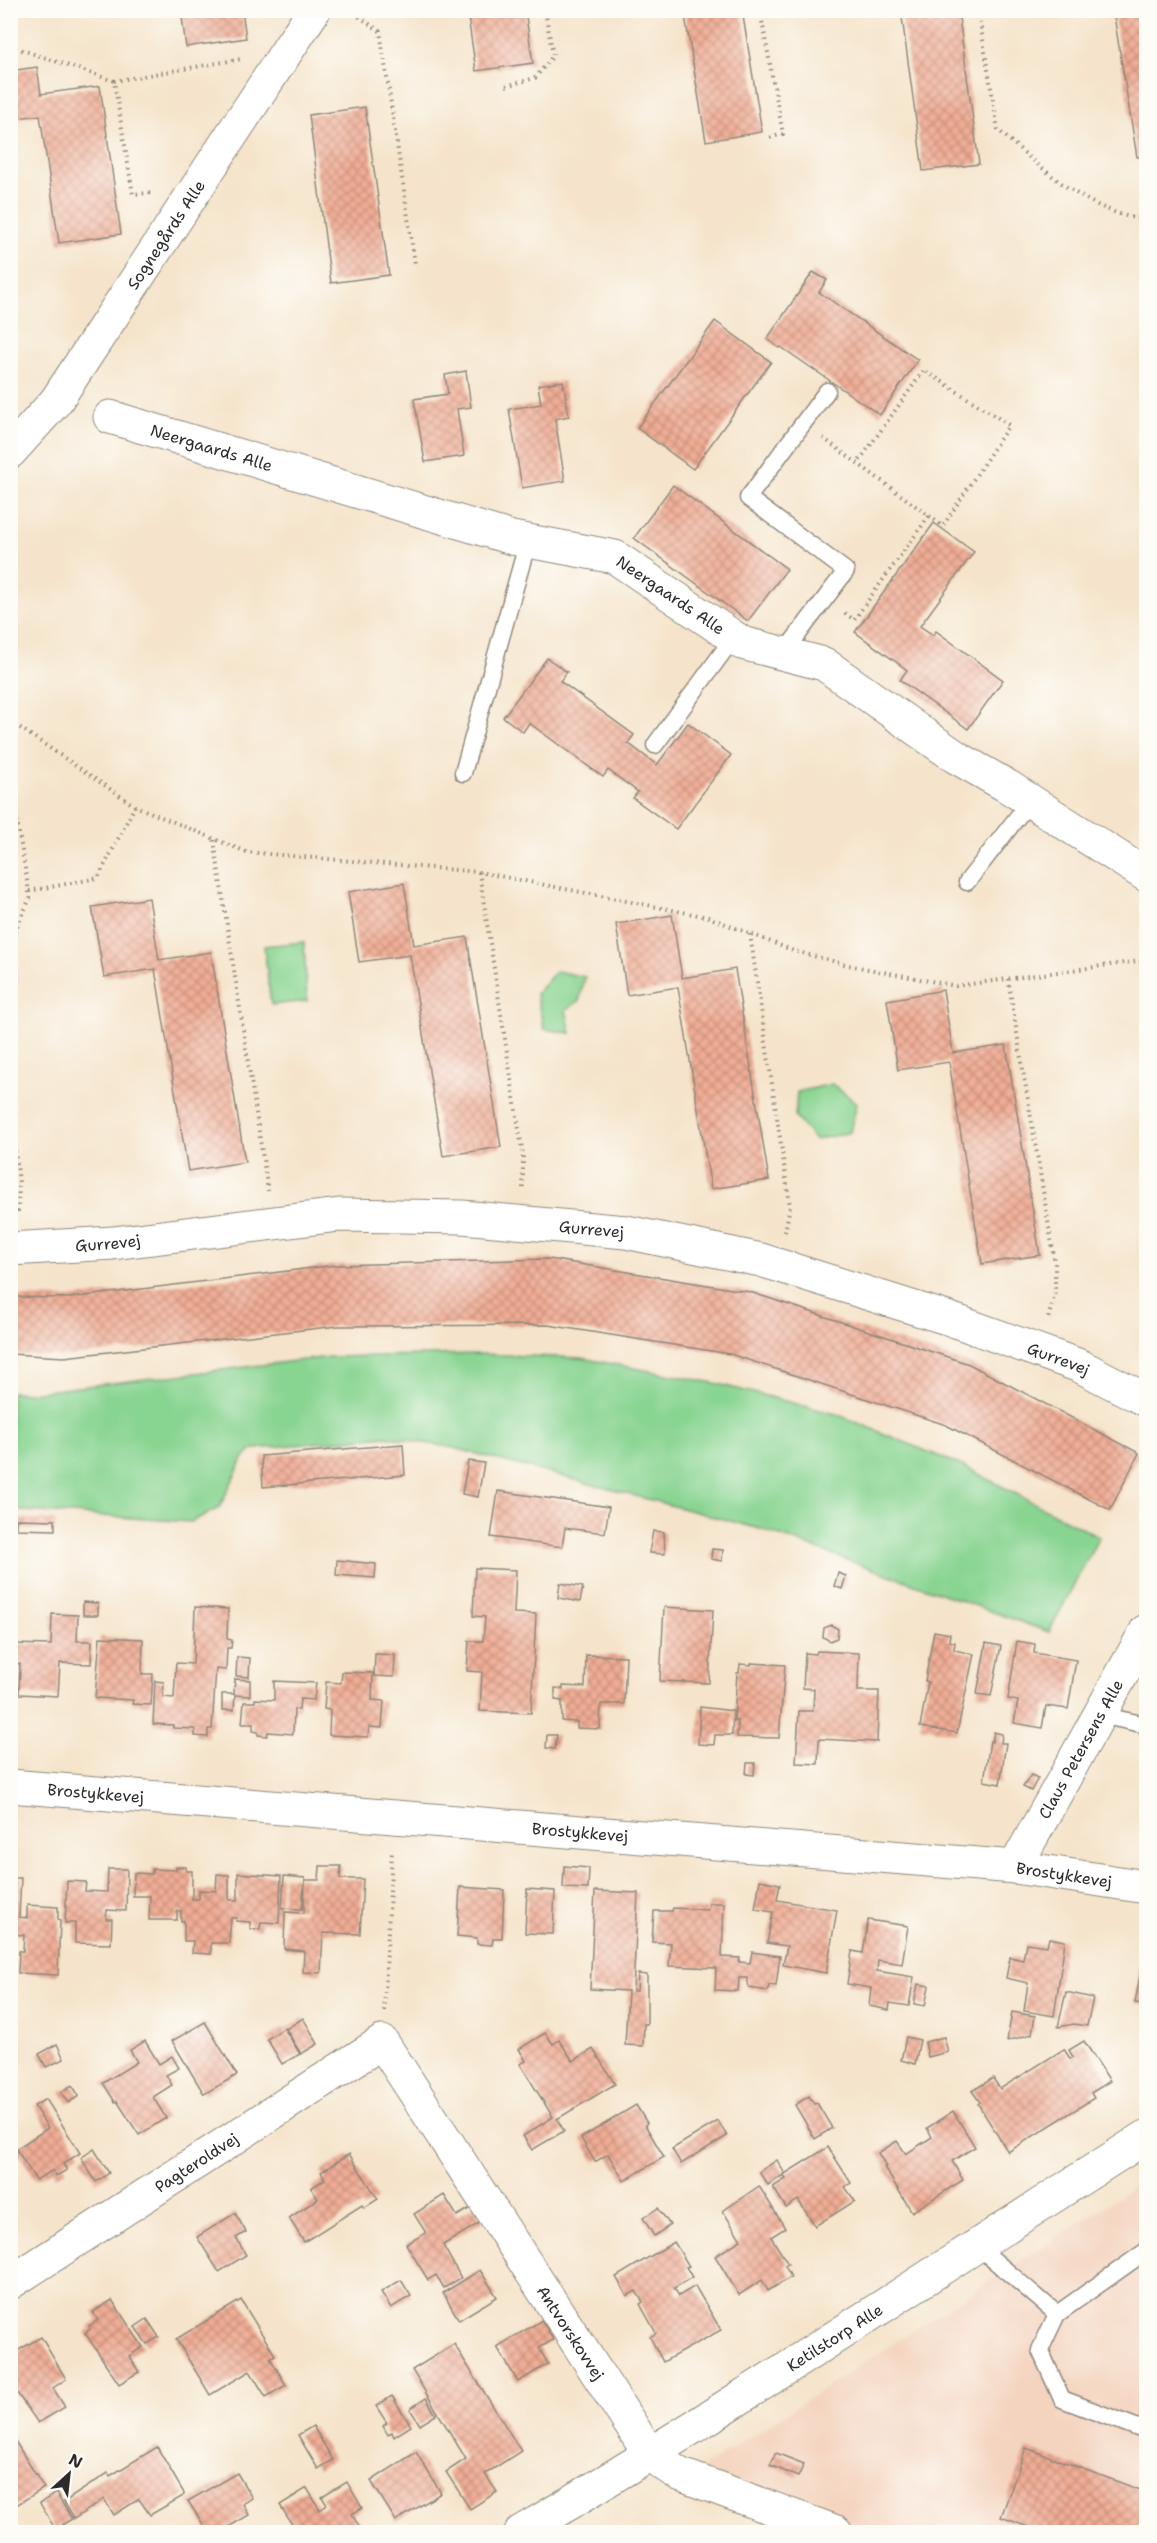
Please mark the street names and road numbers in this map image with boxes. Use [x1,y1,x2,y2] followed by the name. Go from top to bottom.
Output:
[123,176,210,294] street label: Sognegårds Alle
[148,420,275,476] street label: Neergaards Alle
[612,551,729,639] street label: Neergaards Alle
[558,1216,625,1243] street label: Gurrevej
[75,1230,142,1256] street label: Gurrevej
[1024,1338,1093,1380] street label: Gurrevej
[1034,1676,1128,1823] street label: Claus Petersens Alle
[47,1779,145,1808] street label: Brostykkevej
[531,1818,629,1847] street label: Brostykkevej
[1015,1857,1113,1893] street label: Brostykkevej
[151,2128,242,2198] street label: Pagteroldvej
[532,2282,609,2384] street label: Antvorskovvej
[783,2299,887,2376] street label: Ketilstorp Alle

